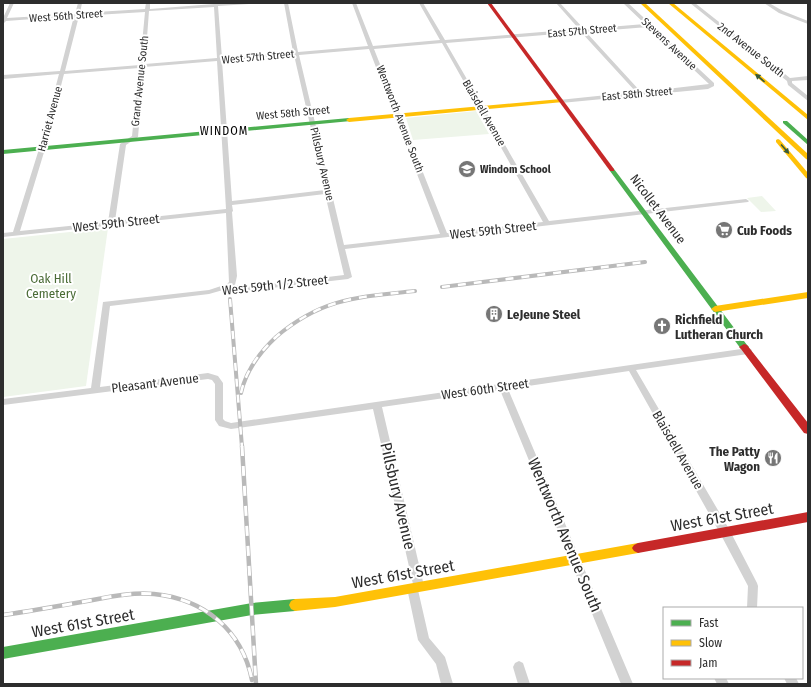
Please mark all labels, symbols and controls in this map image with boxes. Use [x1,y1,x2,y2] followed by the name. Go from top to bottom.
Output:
[29,7,104,25] street label: West 56th Street
[639,15,699,73] street label: Stevens Avenue
[715,20,787,80] street label: 2nd Avenue South
[547,21,618,41] street label: East 57th Street
[129,35,151,127] street label: Grand Avenue South
[221,47,295,67] street label: West 57th Street
[374,64,426,174] street label: Wentworth Avenue South
[755,73,766,82] one-way arrow
[460,77,508,149] street label: Blaisdell Avenue
[601,84,673,104] street label: East 58th Street
[35,85,65,153] street label: Harriet Avenue
[256,103,331,123] street label: West 58th Street
[200,124,248,138] district label: WINDOM
[307,126,337,202] street label: Pillsbury Avenue
[780,144,789,154] one-way arrow
[457,159,477,179] school or university icon: Windom School
[480,163,552,176] place label: Windom School
[627,171,689,247] street label: Nicollet Avenue
[72,211,161,235] street label: West 59th Street
[449,218,538,242] street label: West 59th Street
[714,220,734,240] supermarket icon: Cub Foods
[737,223,792,238] place label: Cub Foods
[26,271,76,301] park label: Oak Hill Cemetery
[221,272,329,298] street label: West 59th 1/2 Street
[484,304,504,324] building icon: LeJeune Steel
[507,307,581,322] place label: LeJeune Steel
[675,312,763,342] place label: Richfield Lutheran Church
[652,316,672,336] church icon: Richfield Lutheran Church
[111,370,199,396] street label: Pleasant Avenue
[440,375,530,403] street label: West 60th Street
[649,408,707,492] street label: Blaisdell Avenue
[376,441,420,551] street label: Pillsbury Avenue
[709,444,761,474] place label: The Patty Wagon
[763,448,783,468] restaurant icon: The Patty Wagon
[524,455,606,615] street label: Wentworth Avenue South
[669,498,776,535] street label: West 61st Street
[350,555,457,592] street label: West 61st Street
[30,604,137,641] street label: West 61st Street
[663,607,803,679] legend
[699,616,718,630] text: Fast
[699,636,722,650] text: Slow
[699,656,717,670] text: Jam

